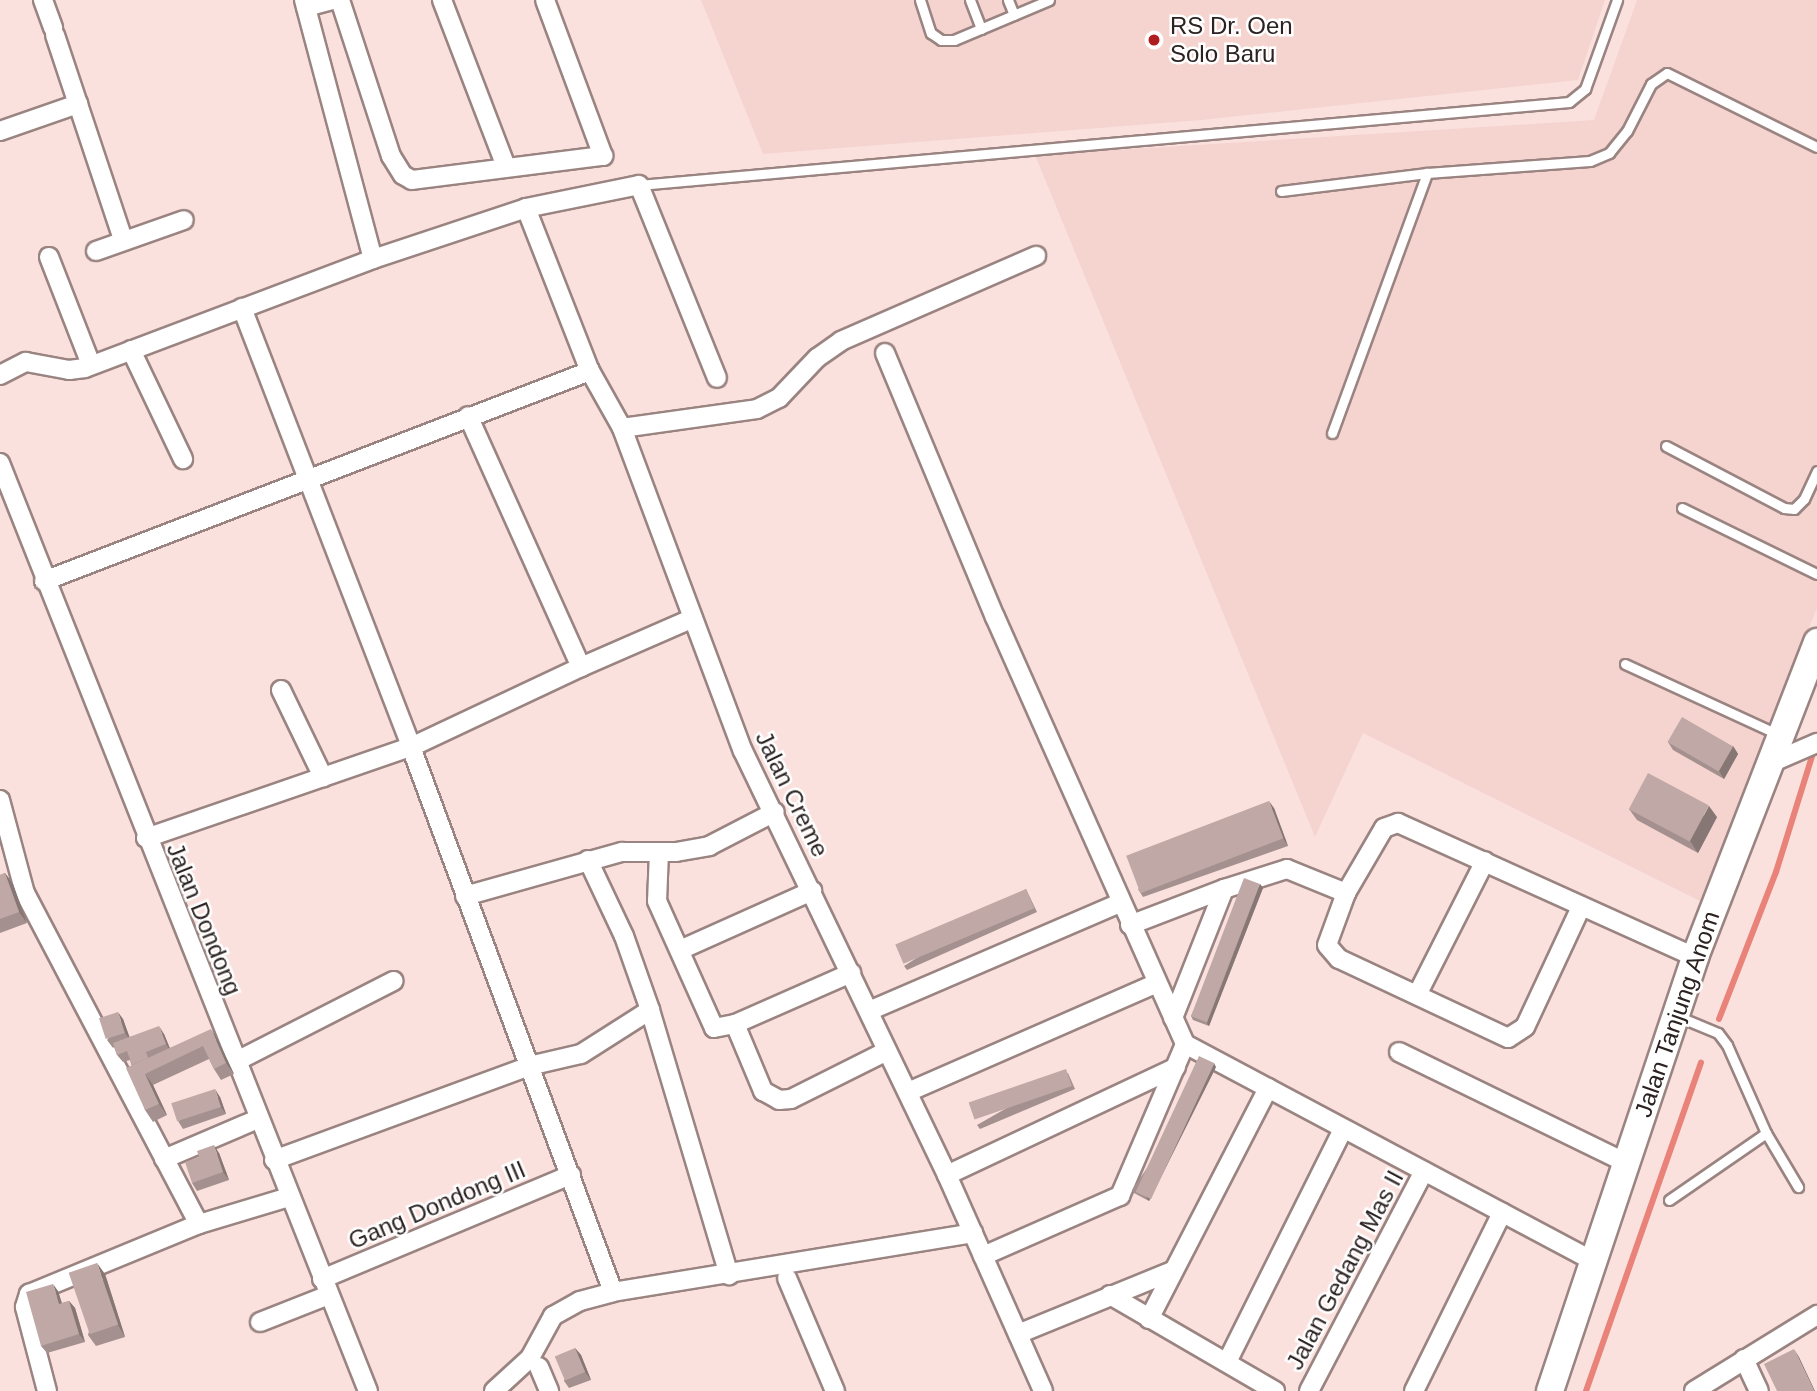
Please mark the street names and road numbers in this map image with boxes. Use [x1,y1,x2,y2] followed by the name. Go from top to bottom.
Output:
[749,727,835,861] street label: Jalan Creme
[160,839,248,999] street label: Jalan Dondong
[1628,906,1726,1122] street label: Jalan Tanjung Anom
[344,1155,530,1255] street label: Gang Dondong III
[1280,1165,1410,1375] street label: Jalan Gedang Mas II

